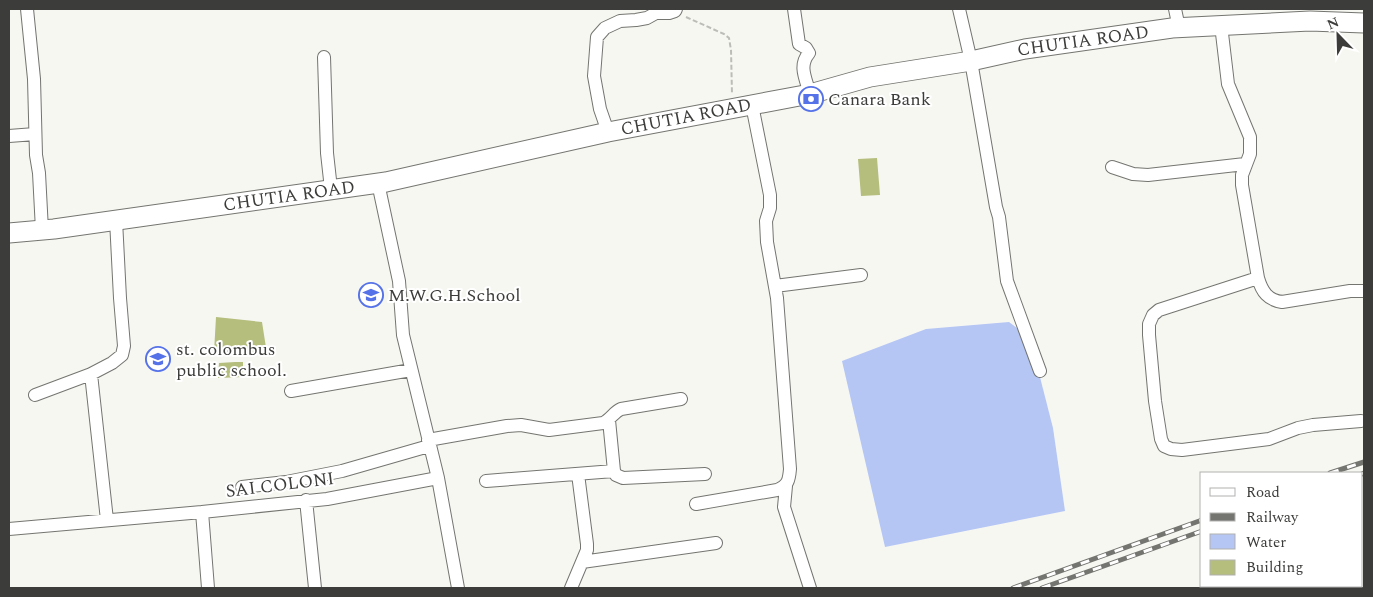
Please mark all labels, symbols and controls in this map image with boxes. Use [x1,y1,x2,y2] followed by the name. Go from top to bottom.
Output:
[1313,10,1363,60] north arrow
[1324,12,1342,35] text: N
[1015,18,1151,64] street label: CHUTIA ROAD
[798,86,824,112] bank icon: Canara Bank
[828,86,931,113] place label: Canara Bank
[618,91,754,143] street label: CHUTIA ROAD
[221,173,357,219] street label: CHUTIA ROAD
[358,282,384,308] school or university icon: M.W.G.H.School
[388,282,520,309] place label: M.W.G.H.School
[176,336,287,384] place label: st. colombus public school.
[145,346,171,372] school or university icon: st. colombus public school.
[224,465,336,505] street label: SAI COLONI
[1200,472,1363,587] legend
[1246,481,1280,504] text: Road
[1246,506,1299,529] text: Railway
[1246,531,1286,554] text: Water
[1246,556,1303,579] text: Building

